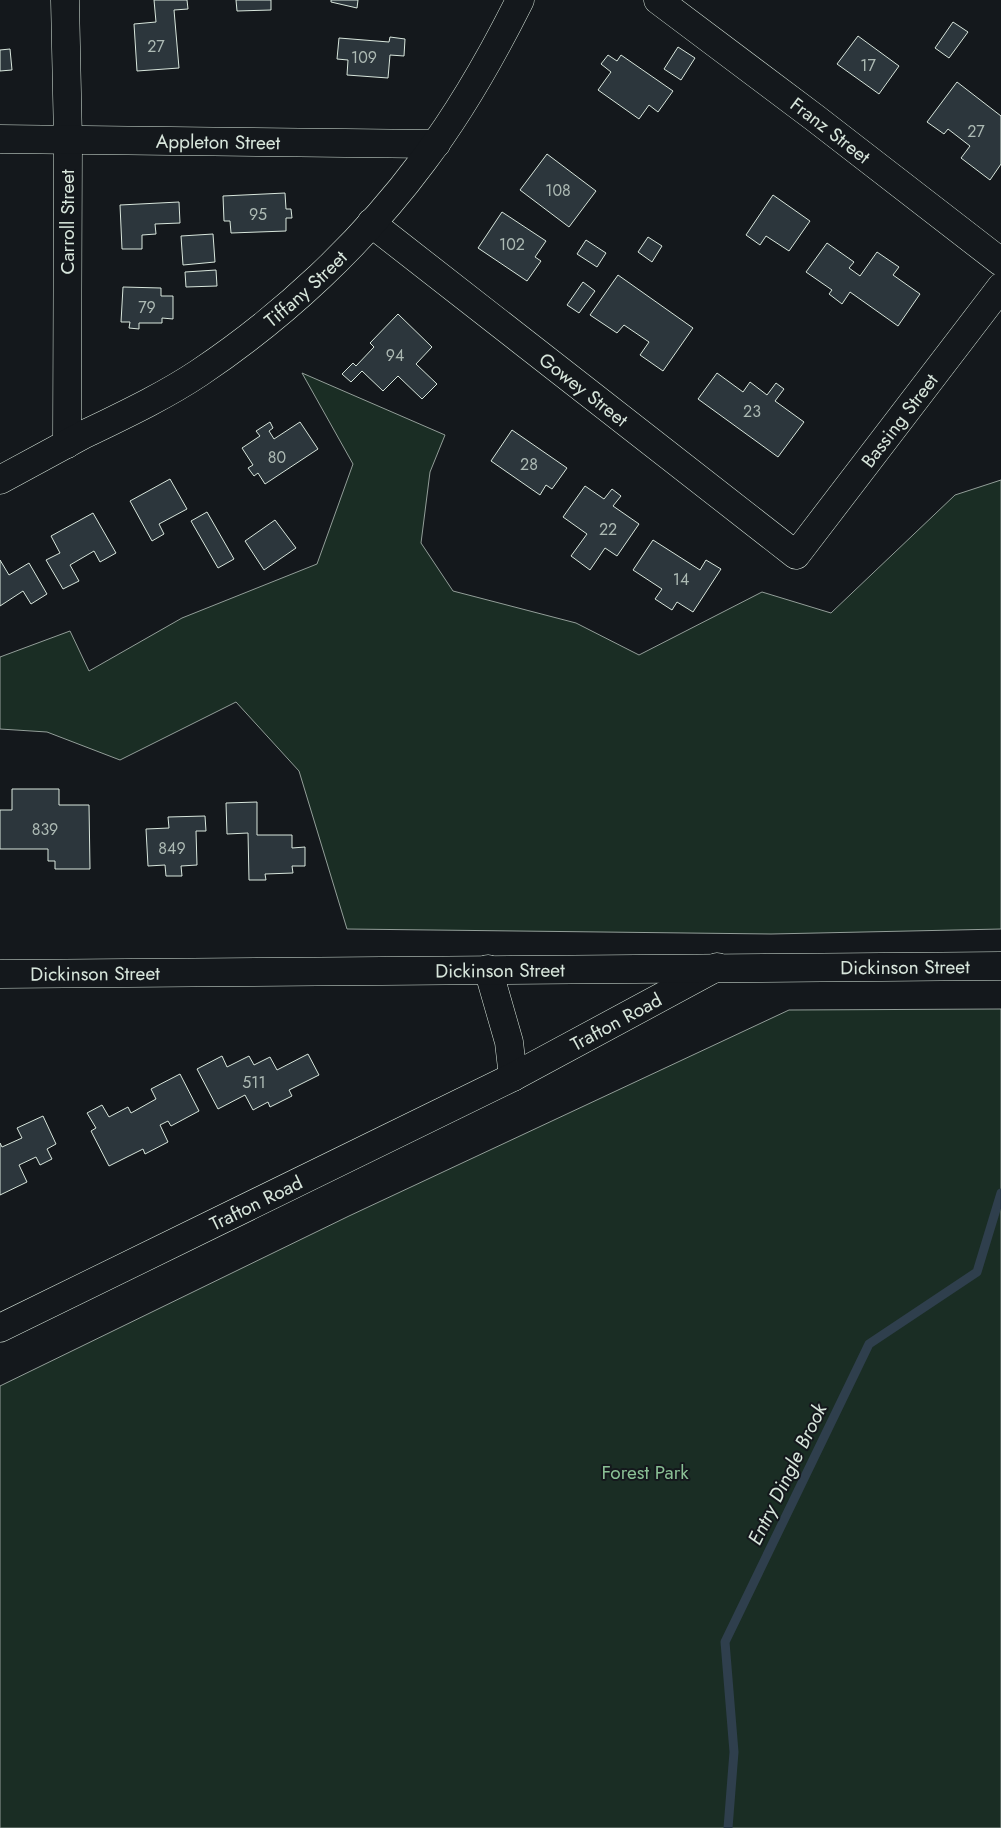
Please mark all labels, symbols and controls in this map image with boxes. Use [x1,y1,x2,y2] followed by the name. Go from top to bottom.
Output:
[147,35,165,58] house number: 27
[351,46,377,69] house number: 109
[860,54,876,77] house number: 17
[784,91,876,170] street label: Franz Street
[967,120,985,143] house number: 27
[156,128,281,156] street label: Appleton Street
[54,169,81,275] street label: Carroll Street
[545,179,571,202] house number: 108
[249,203,267,226] house number: 95
[499,233,525,256] house number: 102
[259,244,354,334] street label: Tiffany Street
[138,296,156,319] house number: 79
[386,344,404,367] house number: 94
[533,346,634,433] street label: Gowey Street
[855,368,944,473] street label: Bassing Street
[743,400,761,423] house number: 23
[268,446,286,469] house number: 80
[520,453,538,476] house number: 28
[599,518,617,541] house number: 22
[673,568,689,591] house number: 14
[32,818,58,841] house number: 839
[158,837,186,860] house number: 849
[840,953,970,981] street label: Dickinson Street
[435,956,565,985] street label: Dickinson Street
[30,960,160,988] street label: Dickinson Street
[566,986,667,1058] street label: Trafton Road
[242,1071,266,1094] house number: 511
[205,1169,307,1237] street label: Trafton Road
[741,1397,835,1550] water label: Entry Dingle Brook
[601,1459,689,1486] park label: Forest Park

